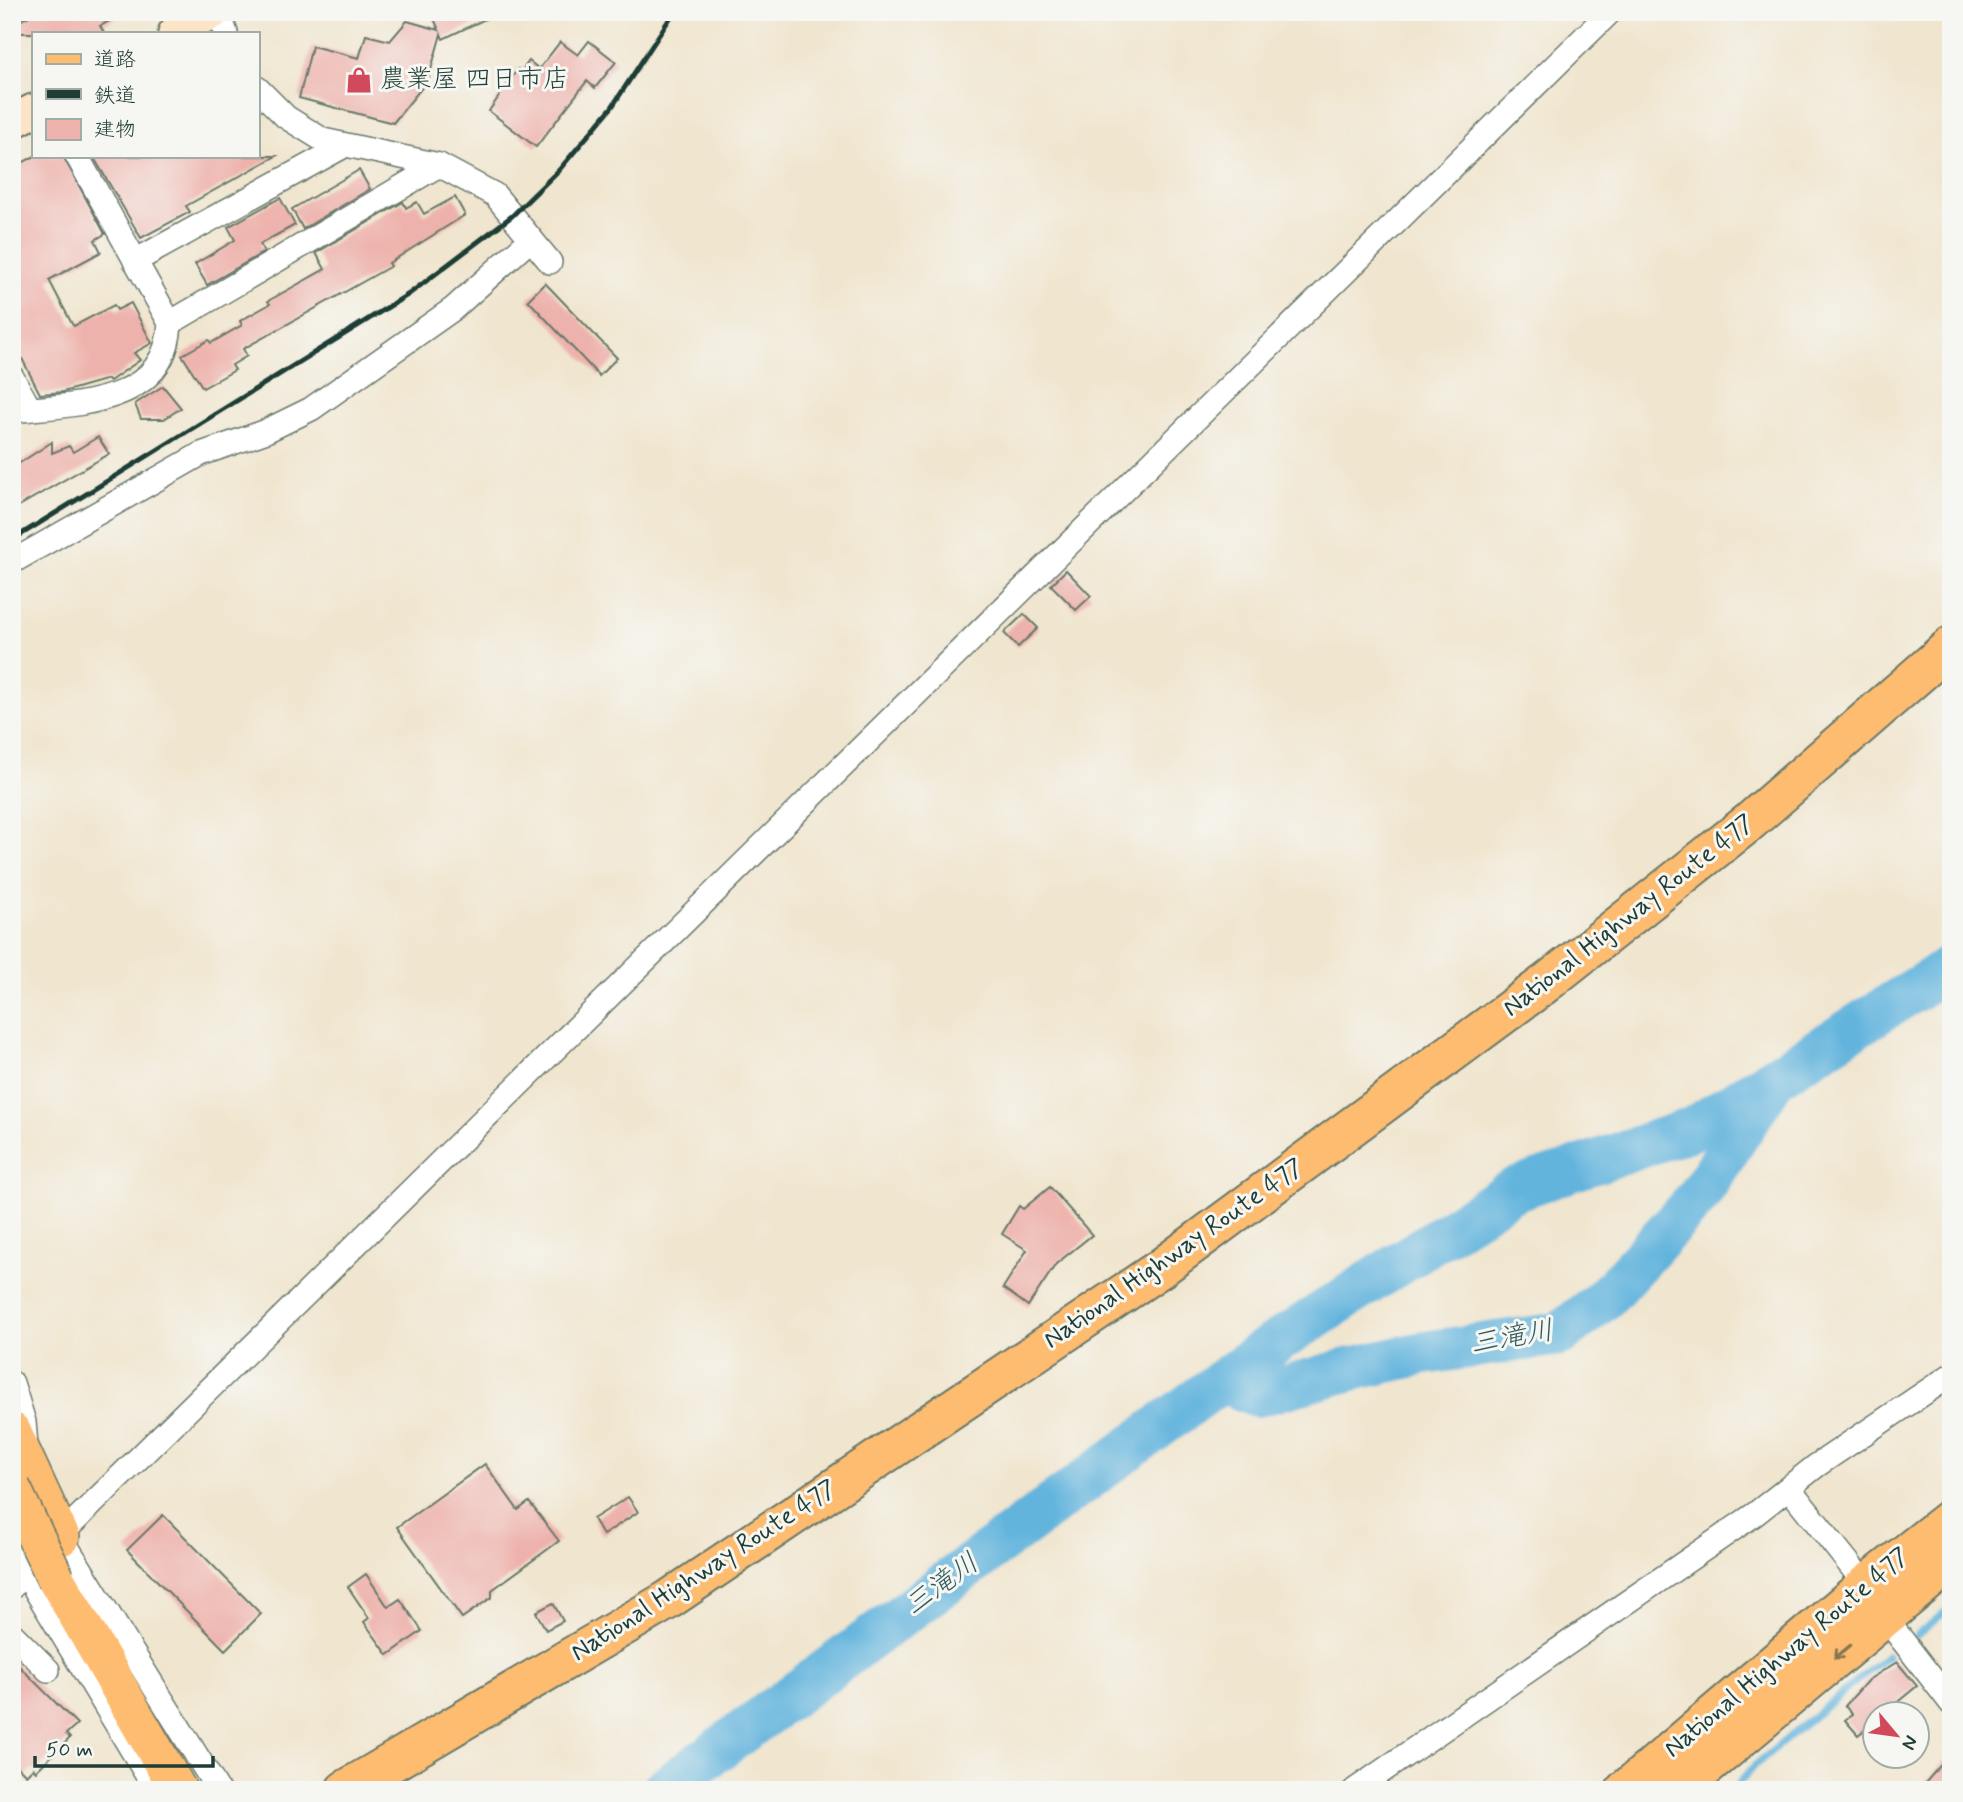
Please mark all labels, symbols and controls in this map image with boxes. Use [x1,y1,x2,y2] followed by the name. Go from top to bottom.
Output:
[32,32,259,158] legend
[94,46,136,74] text: 道路
[380,63,569,97] place label: 農業屋 四日市店
[344,65,374,95] shop icon: 農業屋 四日市店
[94,82,136,110] text: 鉄道
[94,116,136,144] text: 建物
[1496,807,1762,1025] street label: National Highway Route 477
[1037,1151,1311,1357] street label: National Highway Route 477
[1467,1312,1557,1364] water label: 三滝川
[564,1472,844,1670] street label: National Highway Route 477
[1662,1544,1912,1762] street label: National Highway Route 477
[897,1545,987,1625] water label: 三滝川
[1833,1644,1851,1660] one-way arrow
[1862,1700,1932,1770] north arrow
[35,1725,214,1769] scale bar
[46,1736,93,1764] text: 50 m

